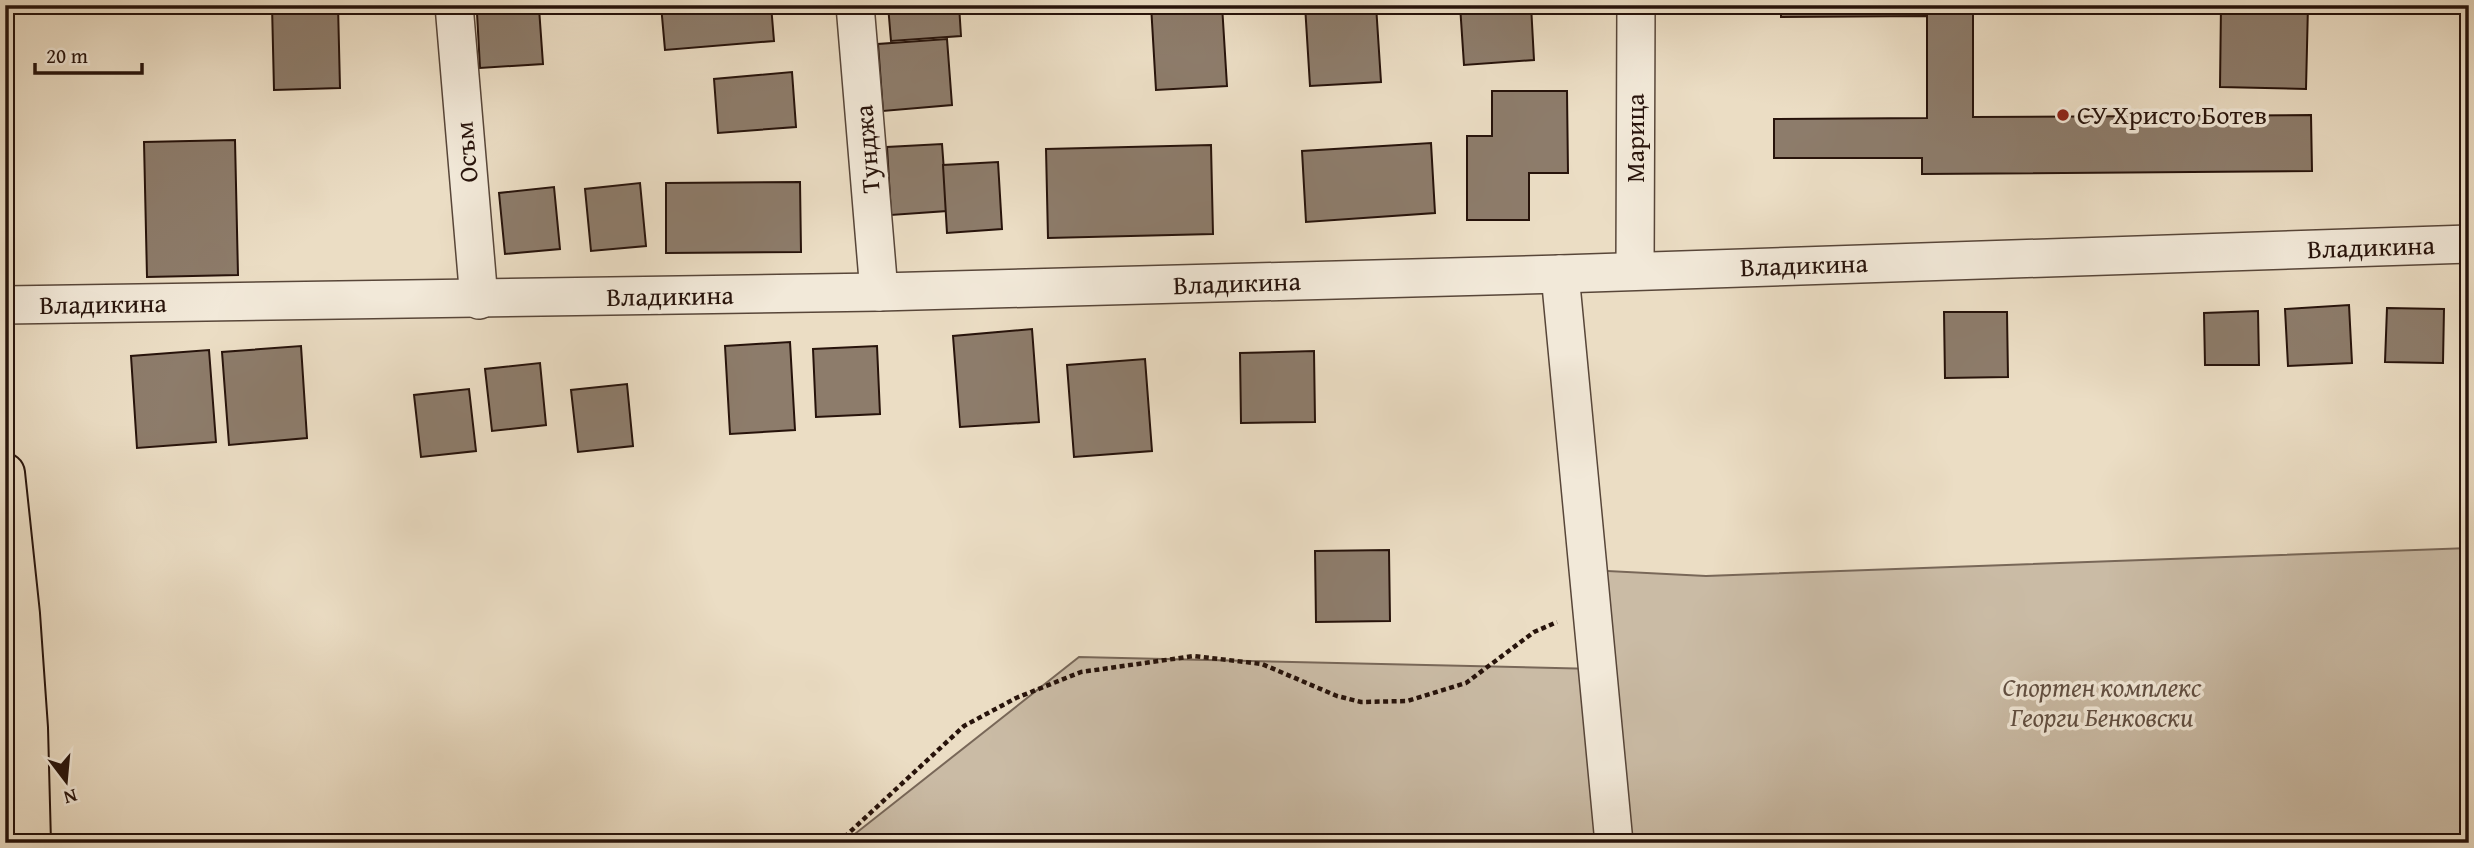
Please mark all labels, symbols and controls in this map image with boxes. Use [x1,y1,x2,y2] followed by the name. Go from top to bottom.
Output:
[35,32,142,76] scale bar
[46,40,88,71] text: 20 m
[1615,93,1654,183] street label: Марица
[2077,95,2267,134] place label: СУ Христо Ботев
[843,103,890,195] street label: Тунджа
[2055,107,2071,123] marker: СУ Христо Ботев
[443,120,488,184] street label: Осъм
[2307,225,2436,268] street label: Владикина
[1740,243,1869,286] street label: Владикина
[1173,261,1302,304] street label: Владикина
[606,275,735,316] street label: Владикина
[39,283,168,324] street label: Владикина
[2003,667,2202,736] park label: Спортен комплекс Георги Бенковски
[32,746,102,816] north arrow
[60,782,81,813] text: N

